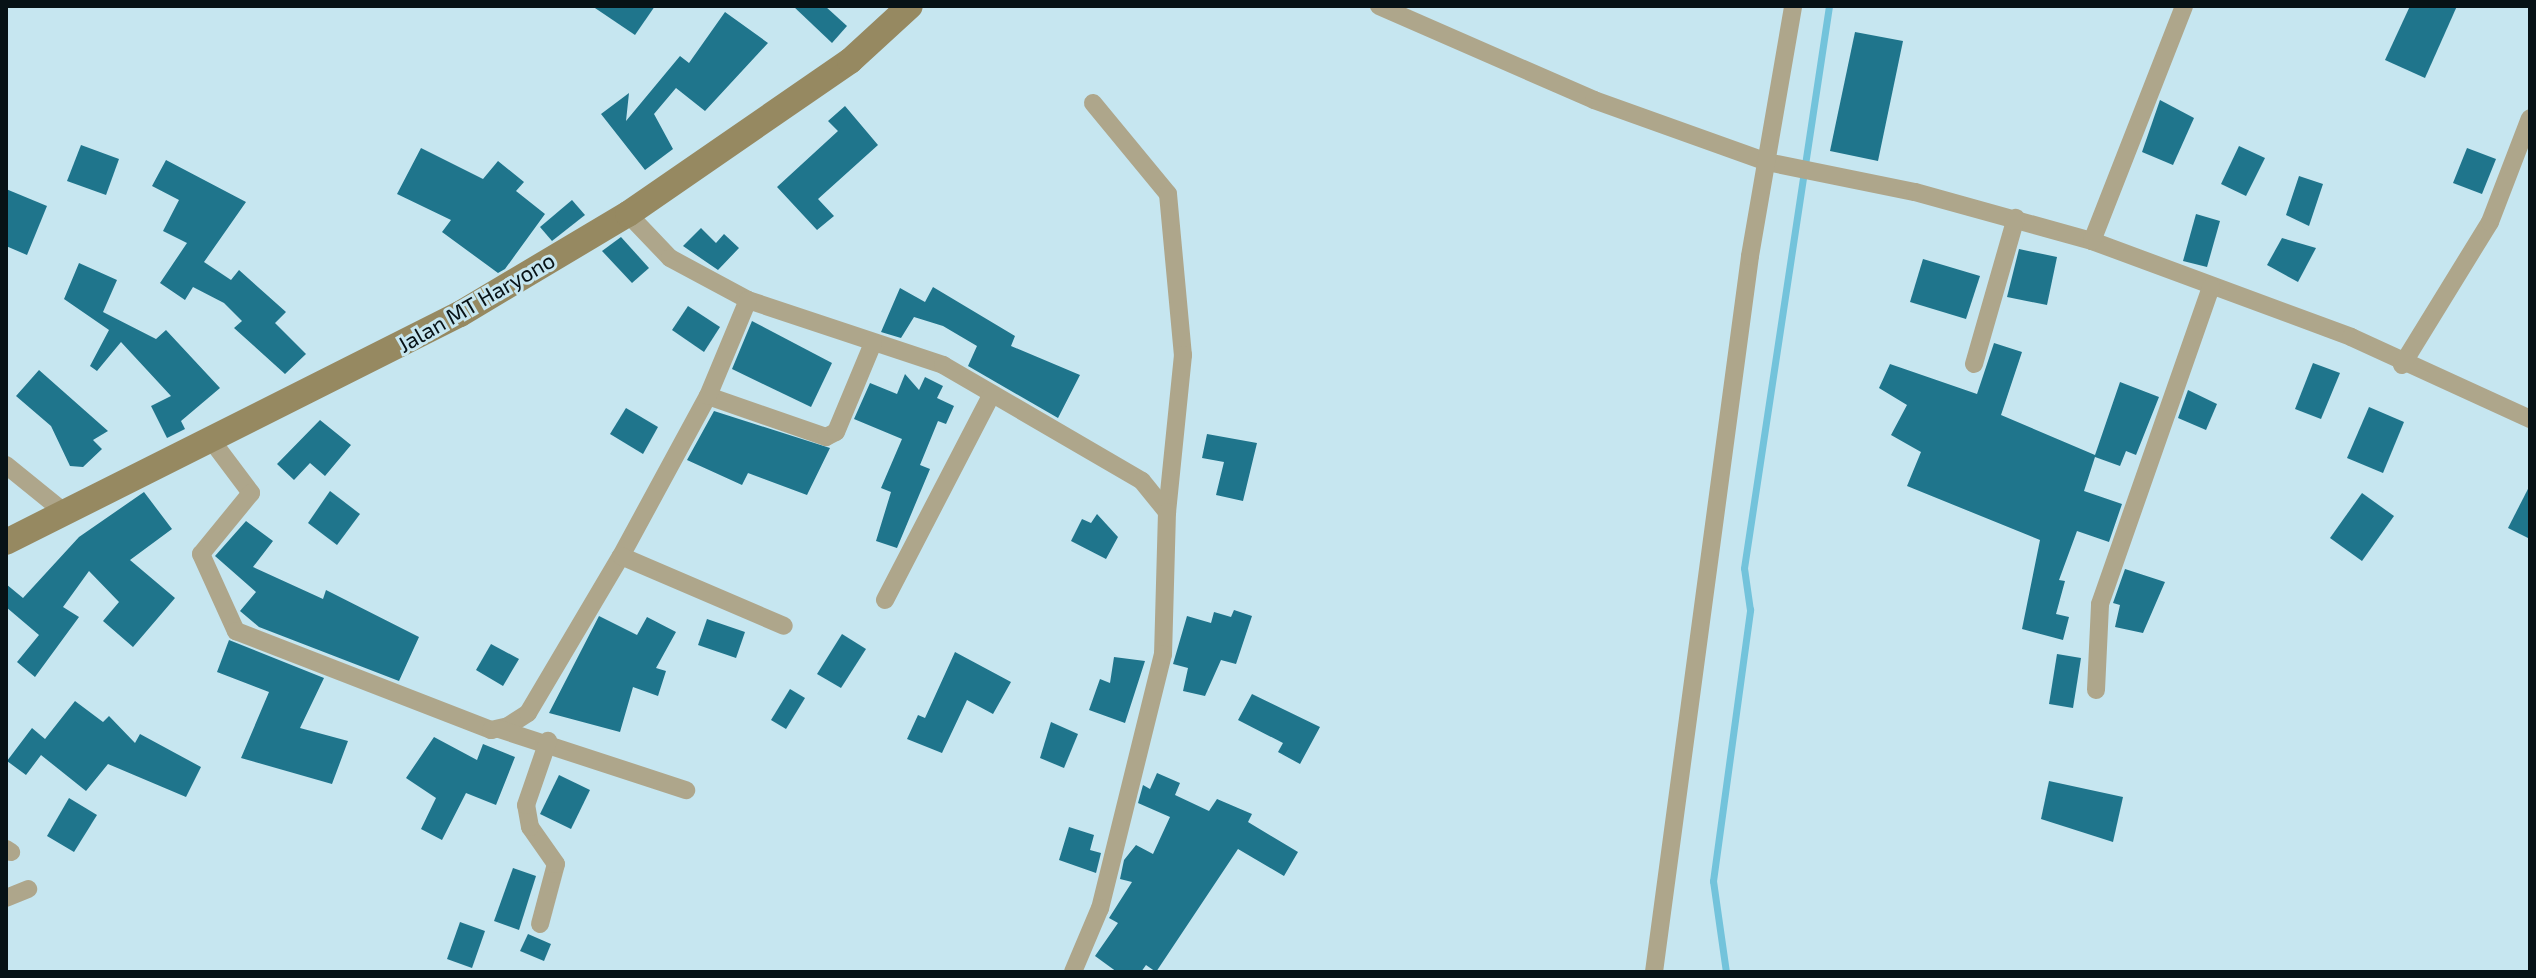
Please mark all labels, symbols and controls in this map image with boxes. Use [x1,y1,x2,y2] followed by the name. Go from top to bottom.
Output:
[392,246,560,358] street label: Jalan MT Haryono

